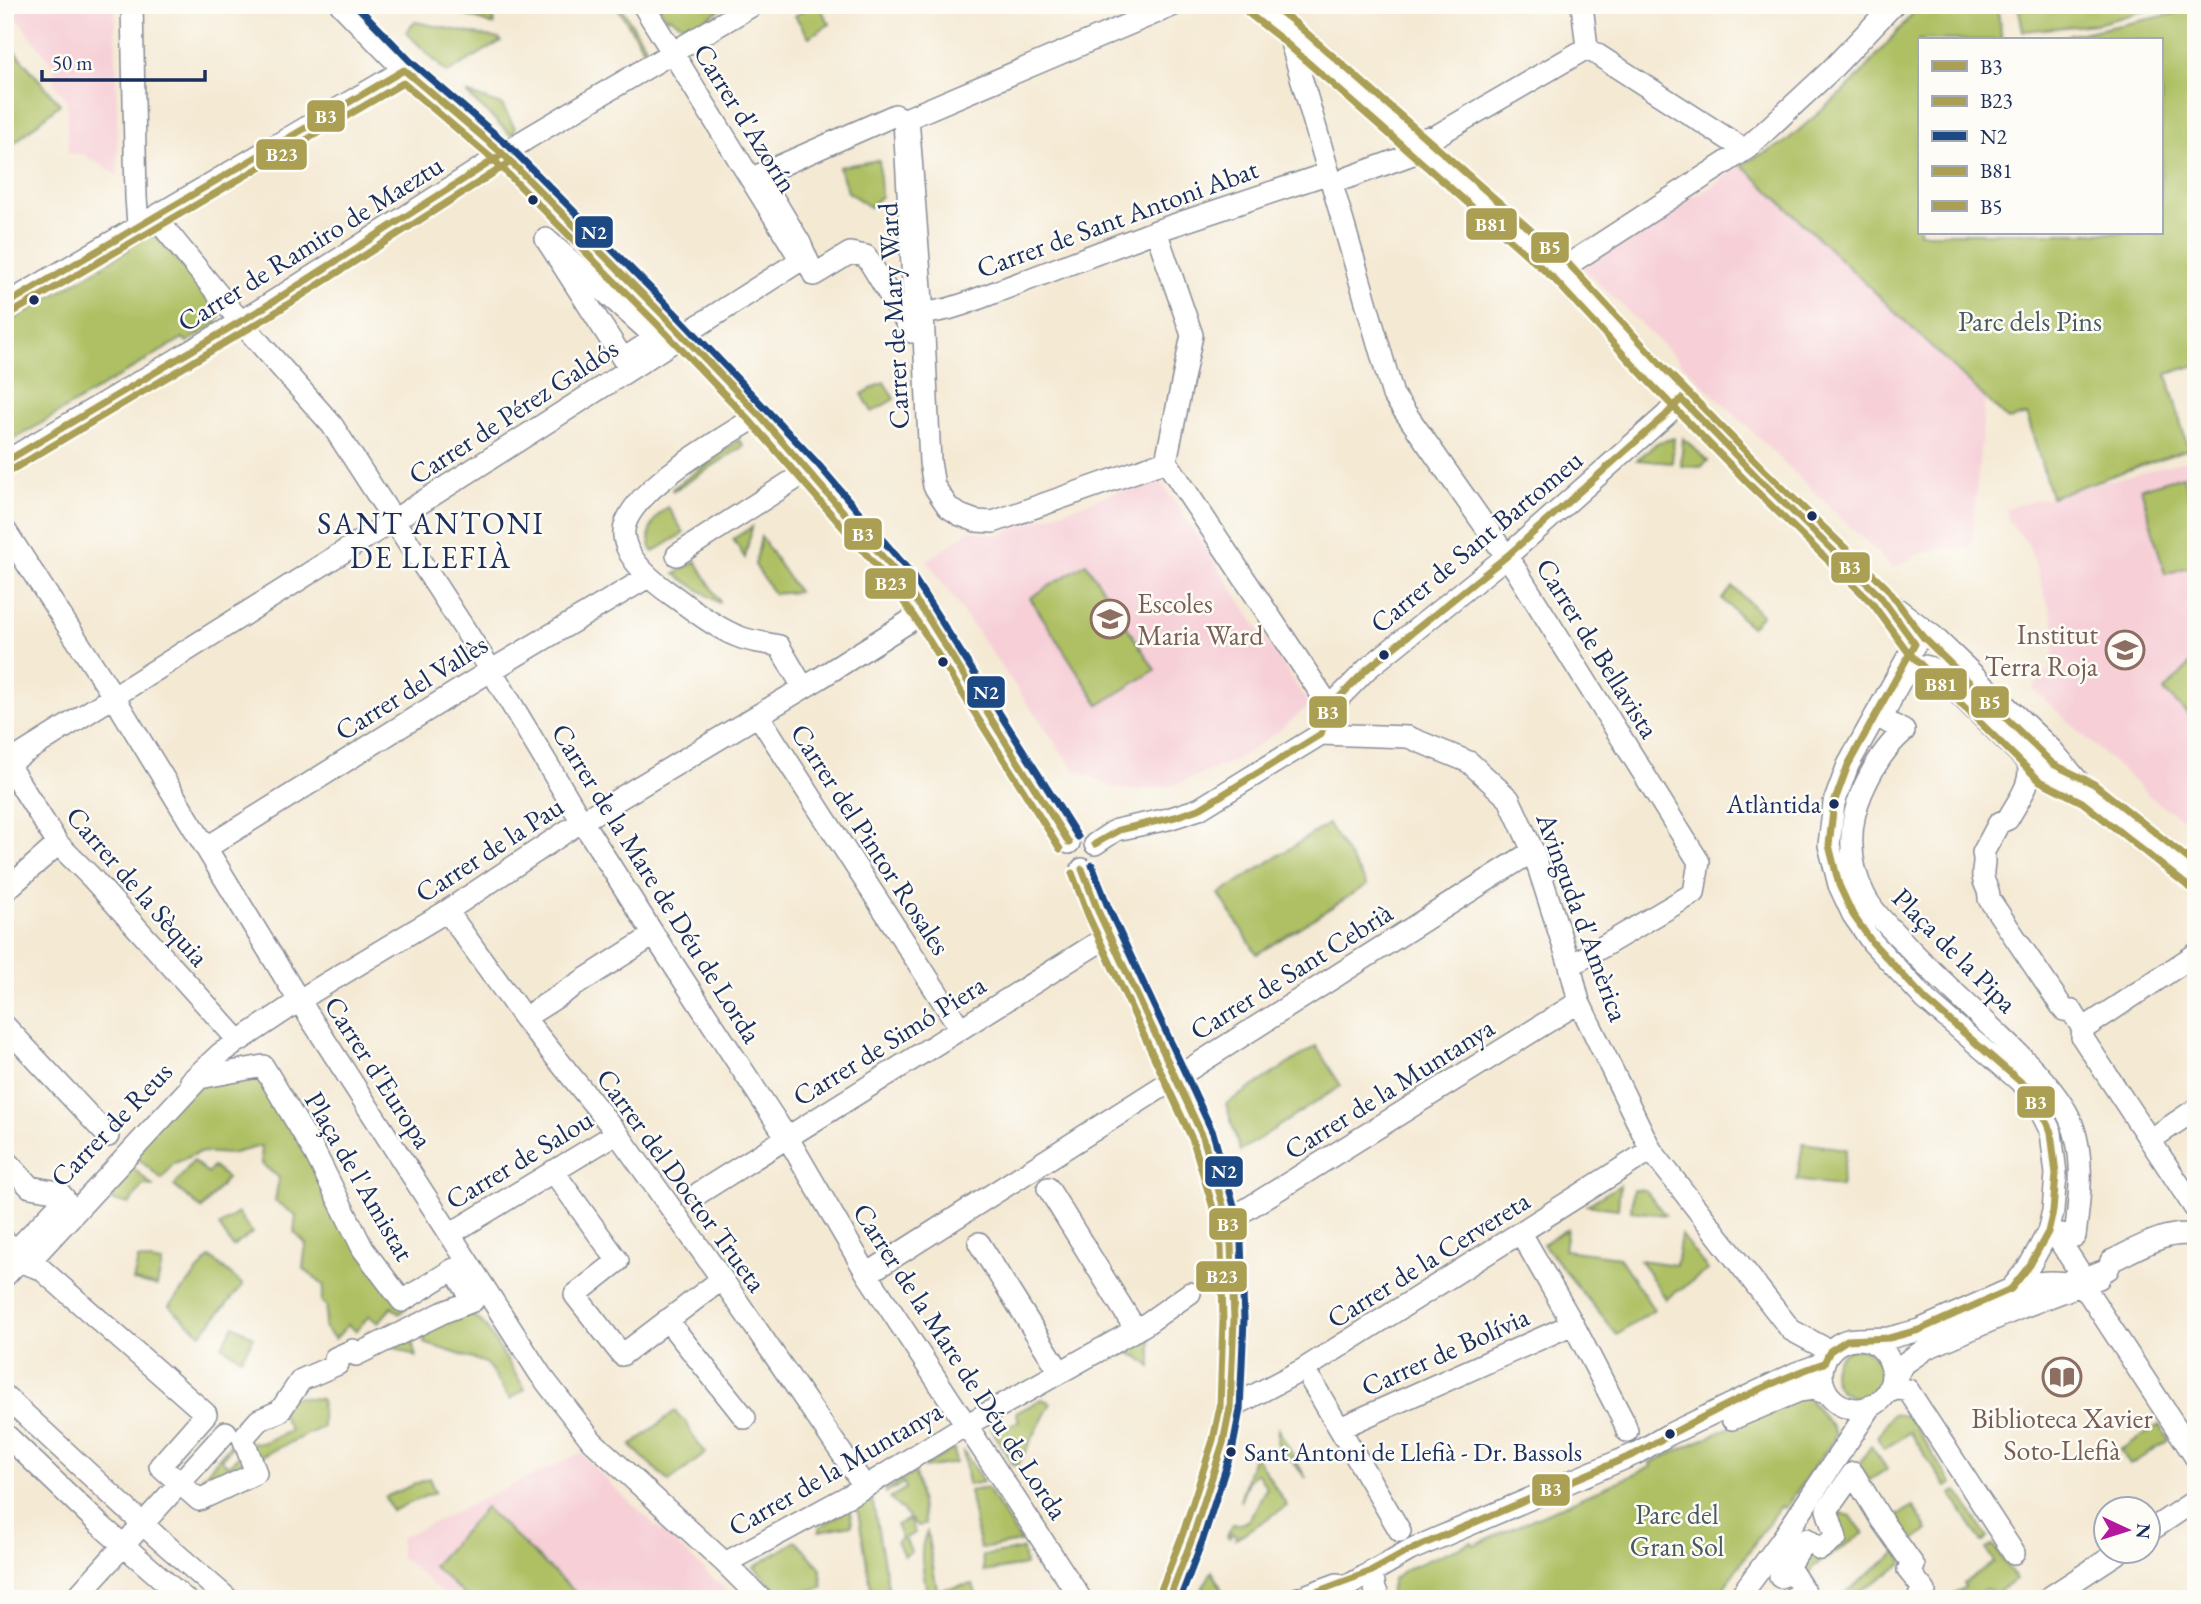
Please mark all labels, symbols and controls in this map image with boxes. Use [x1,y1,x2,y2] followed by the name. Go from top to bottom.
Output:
[686,37,806,200] street label: Carrer d'Azorín
[42,38,205,82] scale bar
[1918,38,2162,234] legend
[52,49,93,76] text: 50 m
[1980,53,2002,80] text: B3
[1980,87,2013,114] text: B23
[306,99,346,133] line badge: B3
[315,104,337,129] text: B3
[1980,123,2007,150] text: N2
[255,138,308,171] line badge: B23
[266,142,298,167] text: B23
[171,146,450,339] street label: Carrer de Ramiro de Maeztu
[971,150,1263,286] street label: Carrer de Sant Antoni Abat
[1980,157,2013,184] text: B81
[526,193,540,207] unlabelled marker
[1980,193,2002,220] text: B5
[869,201,917,430] street label: Carrer de Mary Ward
[1465,207,1518,241] line badge: B81
[1475,212,1507,237] text: B81
[574,215,614,249] line badge: N2
[581,220,607,245] text: N2
[1530,231,1570,264] line badge: B5
[1539,235,1561,260] text: B5
[27,293,41,307] unlabelled marker
[1958,303,2102,339] park label: Parc dels Pins
[401,330,625,492] street label: Carrer de Pérez Galdós
[1362,441,1590,641] street label: Carrer de Sant Bartomeu
[317,504,545,577] district label: SANT ANTONI DE LLEFIÀ
[1805,509,1819,523] unlabelled marker
[843,517,883,551] line badge: B3
[852,522,874,547] text: B3
[1528,551,1668,746] street label: Carrer de Bellavista
[1830,551,1871,584] line badge: B3
[1839,555,1861,580] text: B3
[864,567,917,600] line badge: B23
[875,571,907,596] text: B23
[1137,585,1264,653] place label: Escoles Maria Ward
[1089,598,1131,640] school or university icon: Escoles Maria Ward
[1984,616,2099,684] place label: Institut Terra Roja
[328,626,494,748] street label: Carrer del Vallès
[2104,629,2146,671] school or university icon: Institut Terra Roja
[1377,648,1391,662] unlabelled marker
[936,655,950,669] unlabelled marker
[1914,667,1968,701] line badge: B81
[1925,672,1957,697] text: B81
[966,675,1006,709] line badge: N2
[973,680,999,705] text: N2
[1970,685,2010,719] line badge: B5
[1979,690,2001,715] text: B5
[1308,695,1348,729] line badge: B3
[1317,700,1339,725] text: B3
[544,716,771,1050] street label: Carrer de la Mare de Déu de Lorda
[783,717,959,961] street label: Carrer del Pintor Rosales
[1725,787,1822,821] place label: Atlàntida
[408,788,570,910] street label: Carrer de la Pau
[1827,797,1841,811] marker: Atlàntida
[59,798,218,974] street label: Carrer de la Sèquia
[1528,807,1638,1027] street label: Avinguda d'Amèrica
[1885,880,2026,1021] street label: Plaça de la Pipa
[1183,894,1400,1048] street label: Carrer de Sant Cebrià
[786,966,993,1114] street label: Carrer de Simó Piera
[316,989,442,1156] street label: Carrer d'Europa
[1277,1008,1502,1167] street label: Carrer de la Muntanya
[42,1054,180,1194] street label: Carrer de Reus
[589,1061,776,1300] street label: Carrer del Doctor Trueta
[297,1085,423,1267] street label: Plaça de l'Amistat
[2016,1085,2056,1119] line badge: B3
[2025,1090,2047,1115] text: B3
[439,1101,600,1217] street label: Carrer de Salou
[1204,1155,1244,1188] line badge: N2
[1211,1159,1237,1184] text: N2
[1320,1182,1537,1336] street label: Carrer de la Cervereta
[845,1196,1077,1527] street label: Carrer de la Mare de Déu de Lorda
[1208,1207,1248,1241] line badge: B3
[1217,1212,1239,1237] text: B3
[1195,1260,1248,1293] line badge: B23
[1206,1264,1238,1289] text: B23
[1355,1298,1535,1404] street label: Carrer de Bolívia
[2041,1356,2083,1398] library icon: Biblioteca Xavier Soto-Llefià
[722,1392,949,1544] street label: Carrer de la Muntanya
[1971,1400,2154,1468] place label: Biblioteca Xavier Soto-Llefià
[1663,1427,1677,1441] unlabelled marker
[1244,1435,1582,1469] place label: Sant Antoni de Llefià - Dr. Bassols
[1224,1445,1238,1459] marker: Sant Antoni de Llefià - Dr. Bassols
[1531,1473,1571,1507] line badge: B3
[1540,1477,1562,1502] text: B3
[1630,1496,1725,1564] park label: Parc del Gran Sol
[2092,1496,2162,1566] north arrow
[2130,1523,2156,1540] text: N

